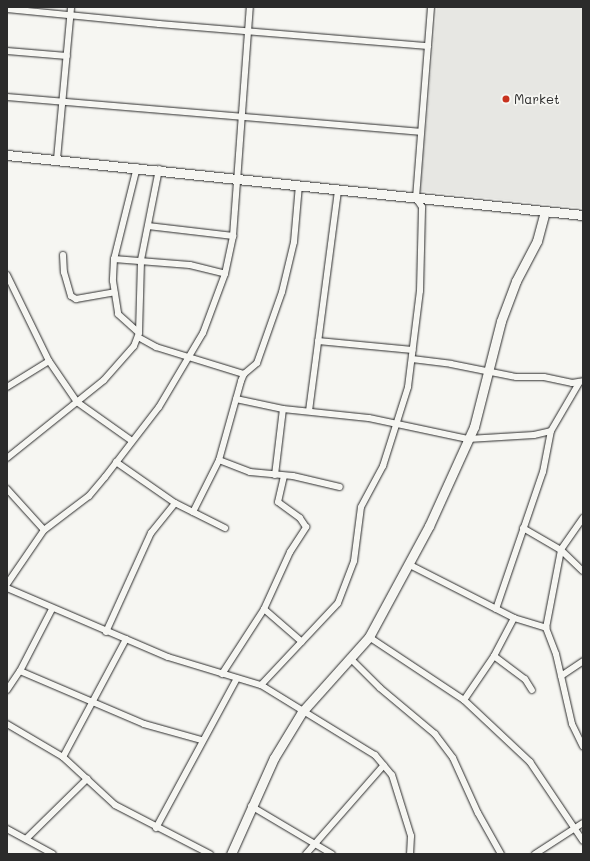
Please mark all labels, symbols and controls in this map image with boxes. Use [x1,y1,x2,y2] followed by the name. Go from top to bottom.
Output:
[514,91,560,107] place label: Market
[501,94,511,104] marker: Market

